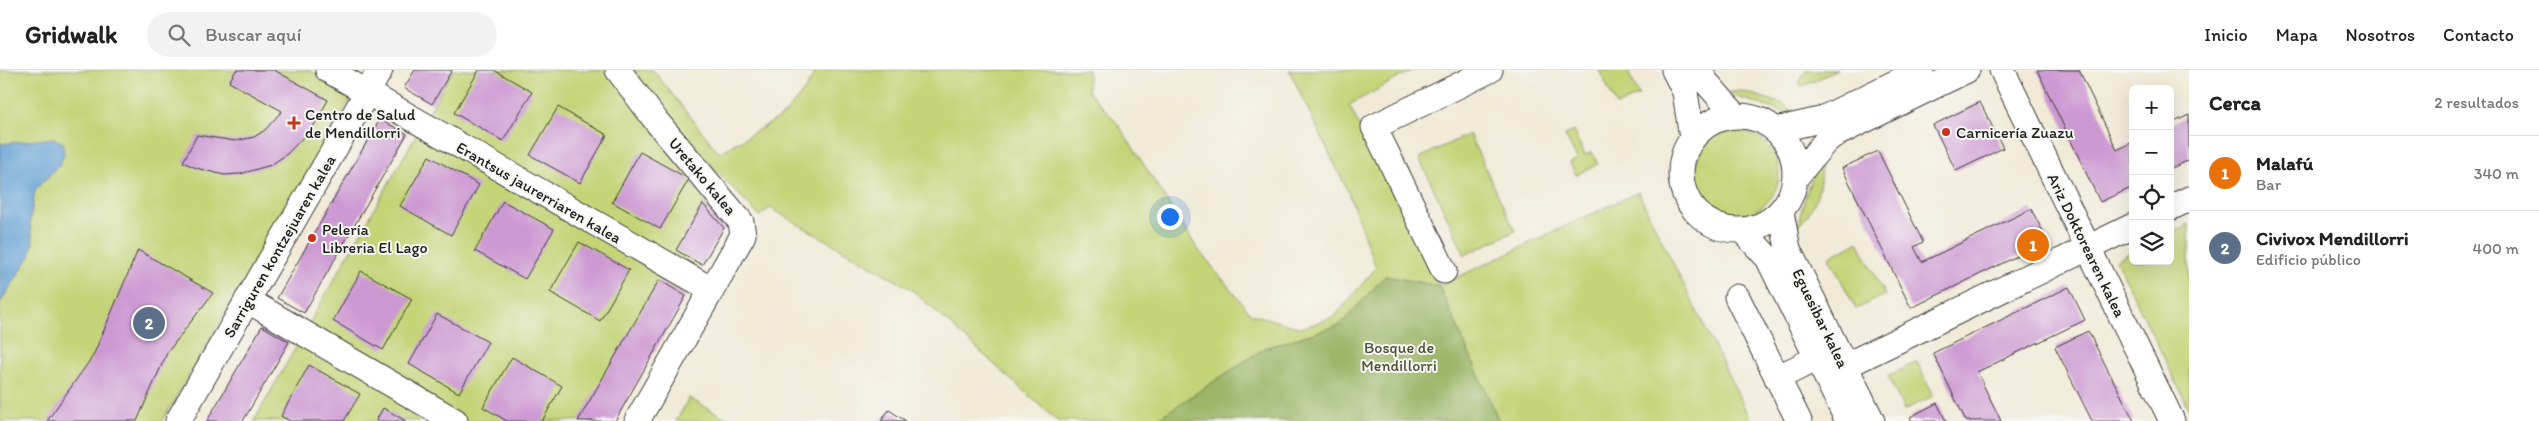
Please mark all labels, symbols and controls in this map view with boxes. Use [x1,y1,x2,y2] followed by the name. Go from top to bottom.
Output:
[147,12,497,57] search box
[25,20,117,49] text: Gridwalk
[165,21,193,49] icon: search
[205,23,301,46] text: Buscar aquí
[2204,24,2248,46] text: Inicio
[2276,24,2318,46] text: Mapa
[2346,24,2415,46] text: Nosotros
[2443,24,2514,46] text: Contacto
[2129,85,2174,265] map controls
[2129,85,2174,130] button: +
[2209,90,2261,115] text: Cerca
[2434,93,2519,112] text: 2 resultados
[305,105,416,142] place label: Centro de Salud de Mendillorri
[287,116,301,130] marker: Centro de Salud de Mendillorri
[1956,123,2074,142] place label: Carnicería Zuazu
[1940,126,1952,138] marker: Carnicería Zuazu
[2129,130,2174,175] button: −
[665,134,741,220] street label: Uretako kalea
[453,137,625,247] street label: Erantsus jaurerriaren kalea
[219,151,340,341] street label: Sarriguren kontzejuaren kalea
[2256,152,2313,175] text: Malafú
[2221,164,2229,183] text: 1
[2474,164,2519,183] text: 340 m
[2043,170,2130,321] street label: Ariz Doktorearen kalea
[2129,175,2174,220] button: locate
[2256,175,2281,194] text: Bar
[1157,204,1183,230] your location
[322,220,428,257] place label: Pelería Libreria El Lago
[2129,220,2174,265] button: layers
[2017,226,2049,264] pin: 1
[2256,227,2409,250] text: Civivox Mendillorri
[306,232,318,244] marker: Pelería Libreria El Lago
[2221,239,2229,258] text: 2
[2473,239,2519,258] text: 400 m
[2256,250,2361,269] text: Edificio público
[1788,266,1853,371] street label: Eguesibar kalea
[133,304,165,342] pin: 2
[1361,338,1437,375] park label: Bosque de Mendillorri

